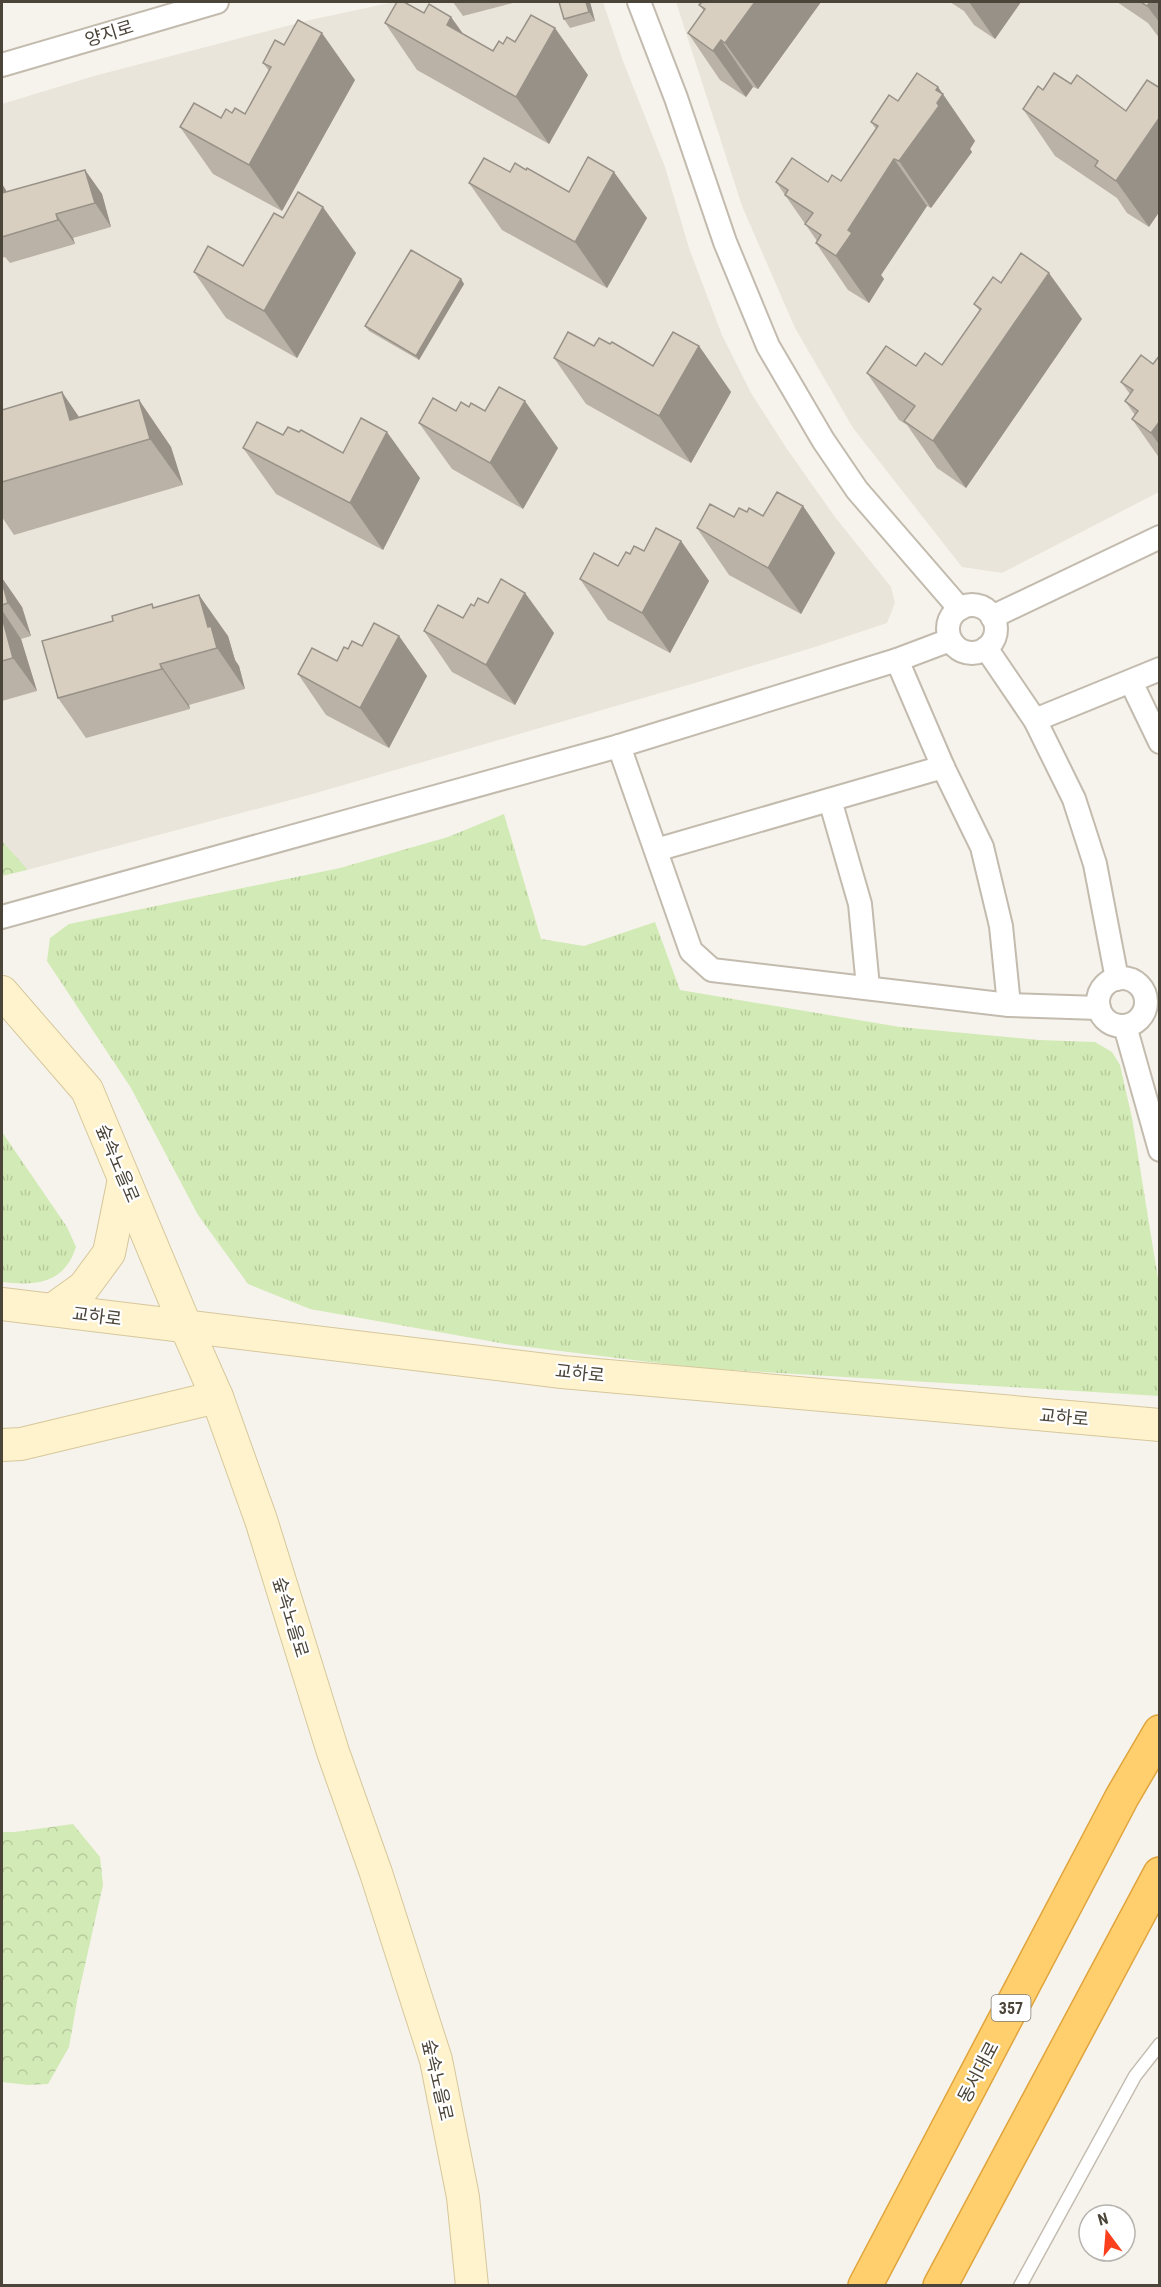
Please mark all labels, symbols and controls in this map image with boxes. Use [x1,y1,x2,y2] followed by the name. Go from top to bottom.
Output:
[82,16,136,50] street label: 양지로
[92,1121,144,1205] street label: 숲속노을로
[71,1303,123,1329] street label: 교하로
[554,1360,606,1386] street label: 교하로
[1038,1404,1090,1430] street label: 교하로
[269,1574,313,1660] street label: 숲속노을로
[992,1995,1030,2021] road number: 357
[418,2037,458,2123] street label: 숲속노을로
[953,2038,1003,2106] street label: 동서대로
[1077,2203,1137,2263] north arrow
[1096,2209,1110,2230] text: N

